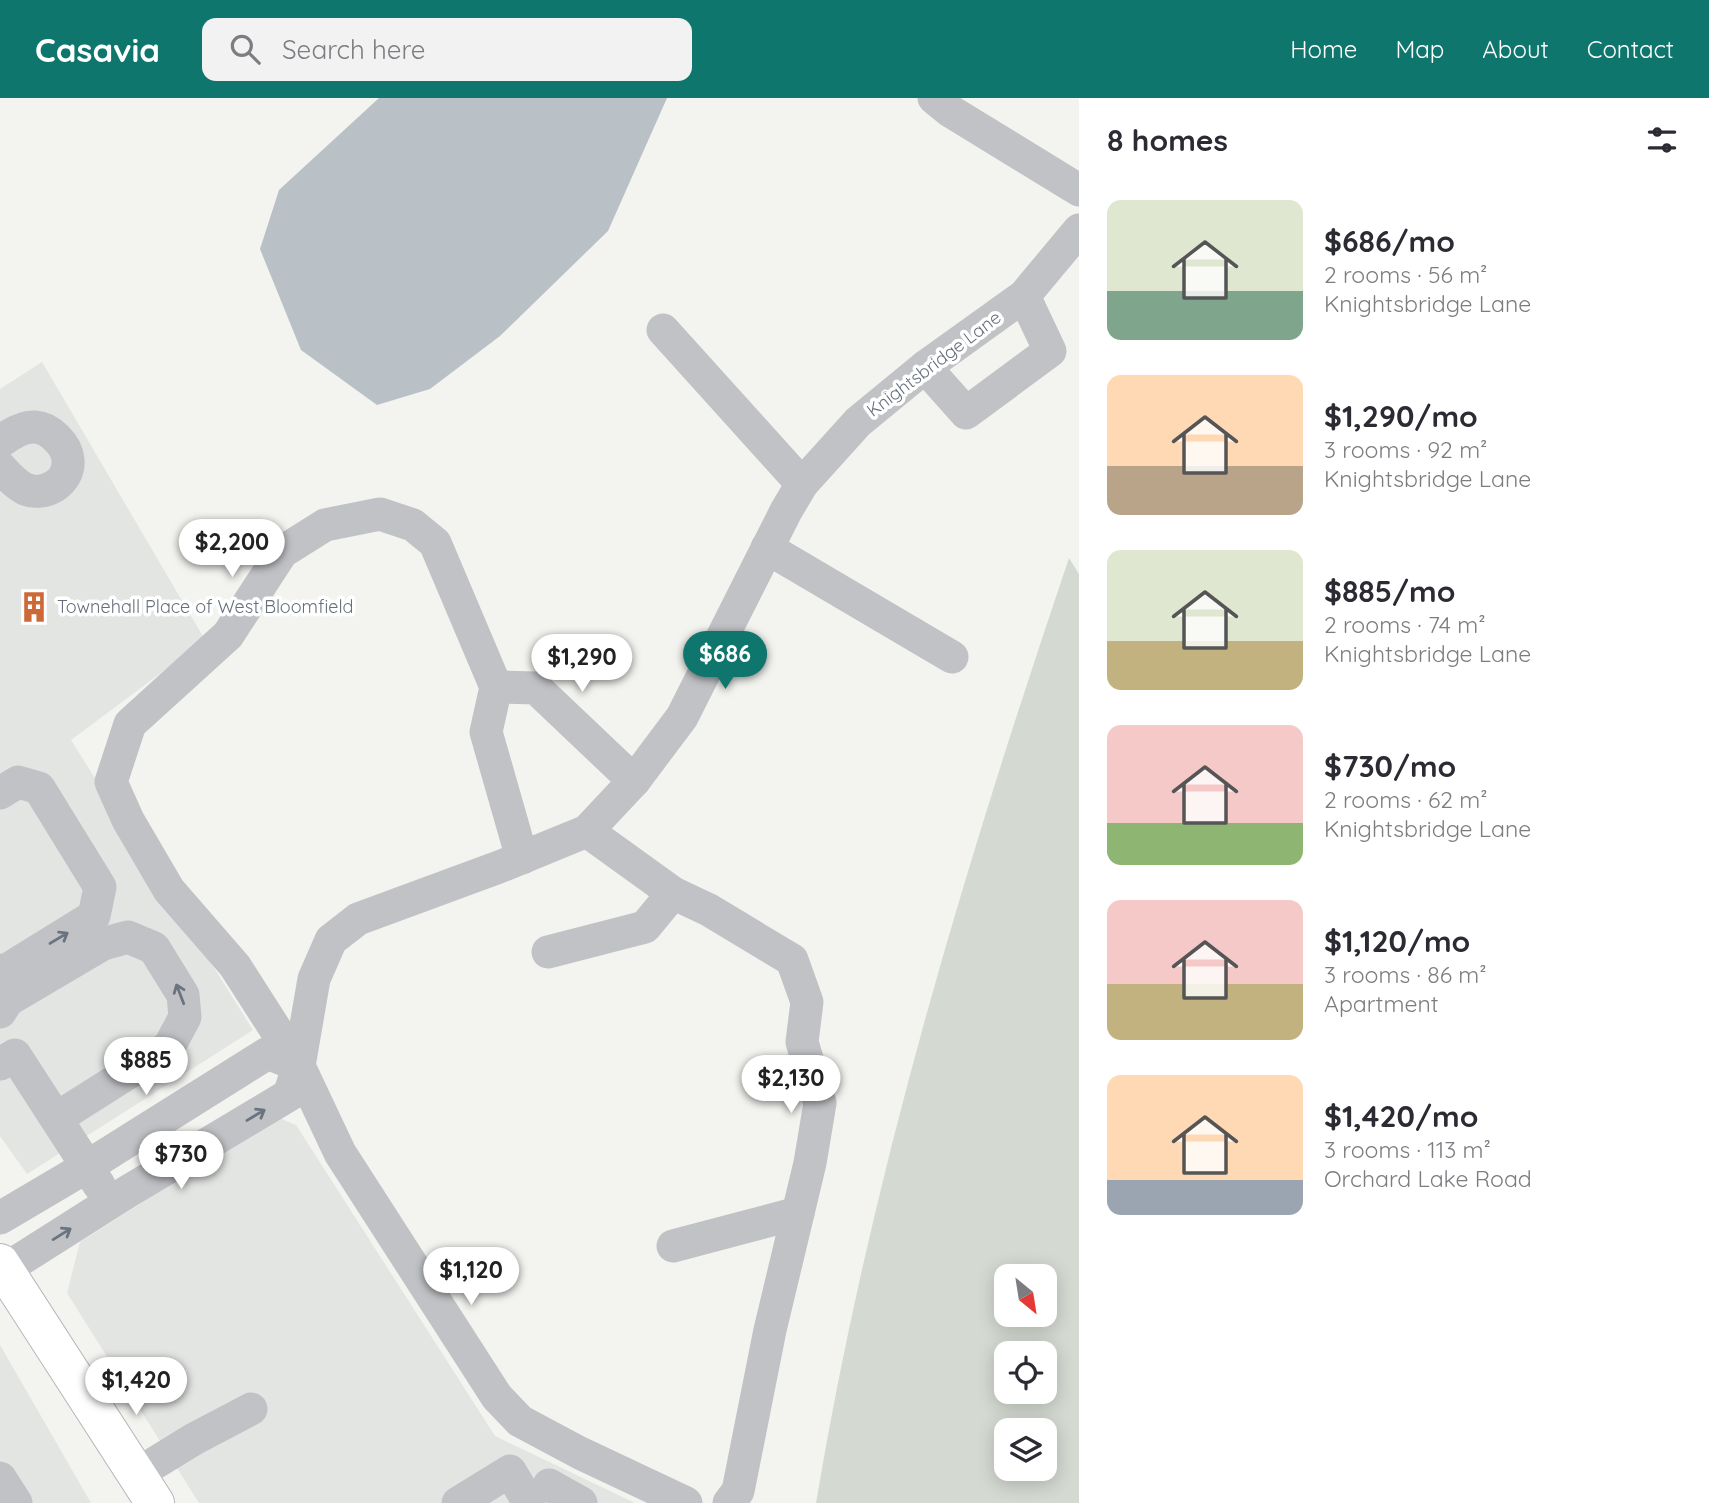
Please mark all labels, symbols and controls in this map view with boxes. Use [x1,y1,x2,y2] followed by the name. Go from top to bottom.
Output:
[202,18,692,81] search box
[35,29,160,70] text: Casavia
[226,30,264,68] icon: search
[282,33,426,66] text: Search here
[1290,34,1357,64] text: Home
[1395,34,1444,64] text: Map
[1482,34,1549,64] text: About
[1587,34,1674,64] text: Contact
[1107,121,1228,159] text: 8 homes
[1643,121,1681,159] icon: filters
[1324,222,1455,260] text: $686/mo
[1163,228,1247,312] icon: home
[1324,260,1487,289] text: 2 rooms · 56 m²
[1324,289,1531,318] text: Knightsbridge Lane
[862,306,1005,422] street label: Knightsbridge Lane
[1324,397,1478,435] text: $1,290/mo
[1163,403,1247,487] icon: home
[1324,435,1487,464] text: 3 rooms · 92 m²
[1324,464,1531,493] text: Knightsbridge Lane
[175,519,289,579] pin: $2,200
[195,527,269,556] text: $2,200
[1324,572,1456,610] text: $885/mo
[1163,578,1247,662] icon: home
[17,590,51,624] building icon: Townehall Place of West Bloomfield
[57,595,353,618] place label: Townehall Place of West Bloomfield
[1324,610,1486,639] text: 2 rooms · 74 m²
[684,632,766,691] pin: $686
[525,634,639,694] pin: $1,290
[699,639,751,668] text: $686
[1324,639,1531,668] text: Knightsbridge Lane
[547,642,617,671] text: $1,290
[1324,747,1456,785] text: $730/mo
[1163,753,1247,837] icon: home
[1324,785,1488,814] text: 2 rooms · 62 m²
[1324,814,1531,843] text: Knightsbridge Lane
[1324,922,1470,960] text: $1,120/mo
[1163,928,1247,1012] icon: home
[48,931,68,945] one-way arrow
[1324,960,1487,989] text: 3 rooms · 86 m²
[172,984,185,1005] one-way arrow
[1324,989,1438,1018] text: Apartment
[105,1038,187,1097] pin: $885
[120,1045,172,1074] text: $885
[734,1056,848,1115] pin: $2,130
[758,1063,824,1092] text: $2,130
[1324,1097,1478,1135] text: $1,420/mo
[1163,1103,1247,1187] icon: home
[245,1108,265,1122] one-way arrow
[140,1132,222,1191] pin: $730
[1324,1135,1491,1164] text: 3 rooms · 113 m²
[155,1139,207,1168] text: $730
[1324,1164,1532,1193] text: Orchard Lake Road
[52,1226,71,1241] one-way arrow
[414,1248,528,1307] pin: $1,120
[439,1255,503,1284] text: $1,120
[994,1264,1057,1326] north arrow
[994,1264,1057,1481] map controls
[994,1341,1057,1404] button: locate
[79,1358,193,1417] pin: $1,420
[101,1365,171,1394] text: $1,420
[994,1418,1057,1481] button: layers

